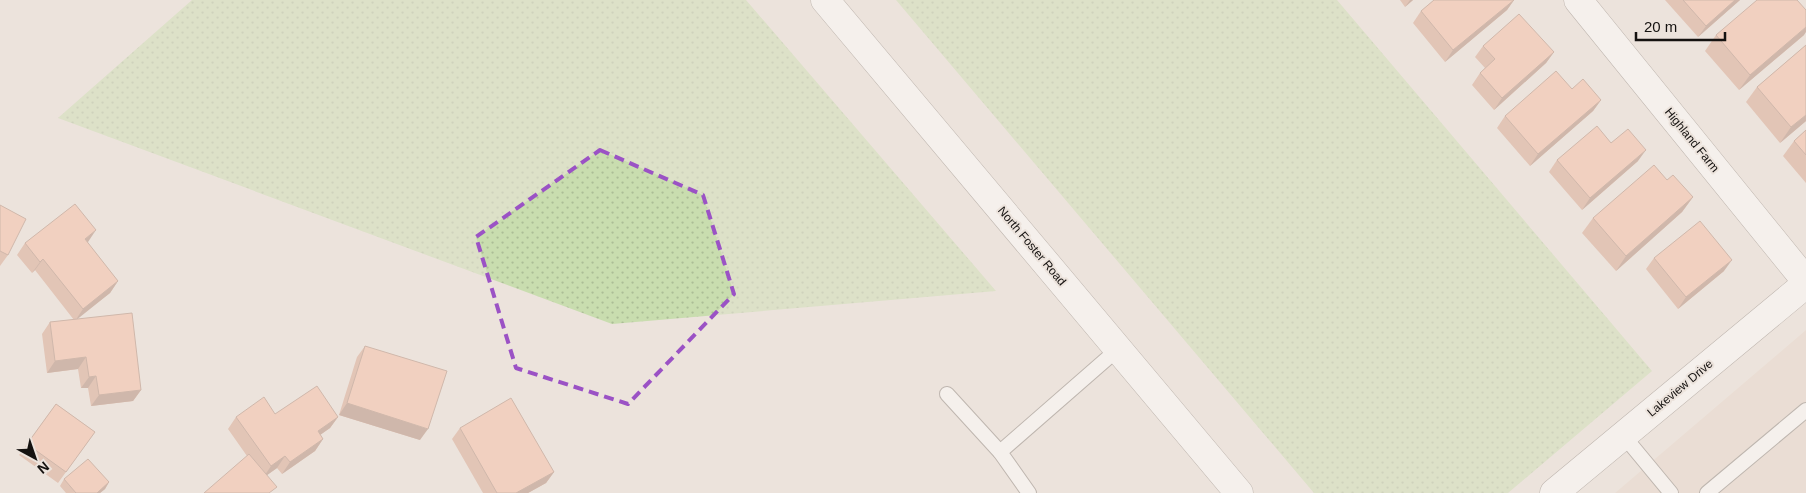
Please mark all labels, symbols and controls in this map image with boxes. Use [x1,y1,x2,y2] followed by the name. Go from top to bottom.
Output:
[1636,10,1725,42] scale bar
[1644,18,1677,35] text: 20 m
[1662,105,1722,175] street label: Highland Farm
[995,204,1069,288] street label: North Foster Road
[1644,356,1716,420] street label: Lakeview Drive
[10,433,60,483] north arrow
[34,459,52,477] text: N

